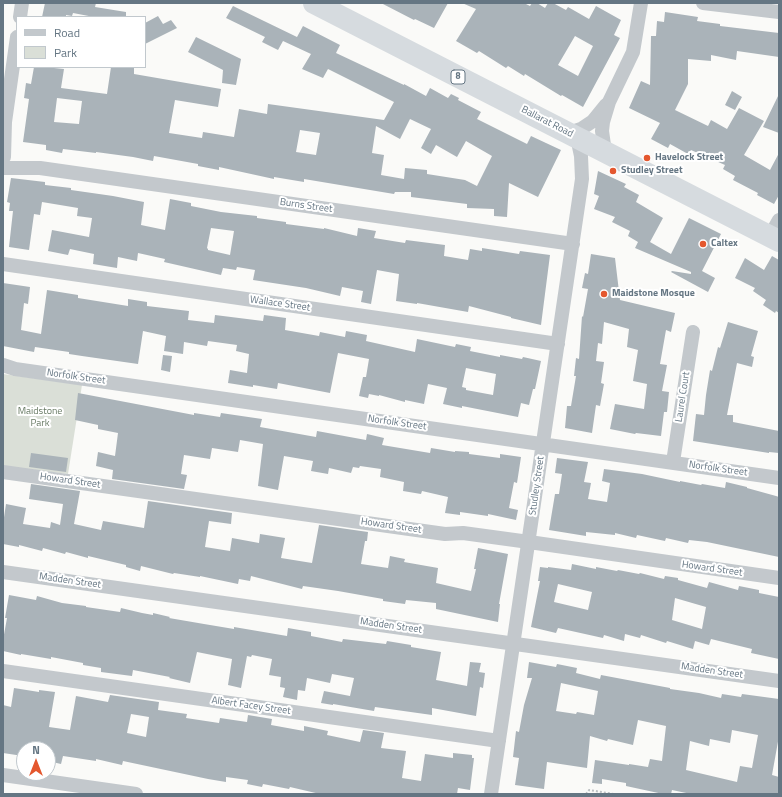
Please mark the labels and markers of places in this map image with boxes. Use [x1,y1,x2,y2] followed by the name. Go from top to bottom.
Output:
[655,152,723,164] place label: Havelock Street
[642,153,652,163] marker: Havelock Street
[621,165,683,177] place label: Studley Street
[608,166,618,176] marker: Studley Street
[711,238,738,250] place label: Caltex
[698,239,708,249] marker: Caltex
[612,288,695,300] place label: Maidstone Mosque
[599,289,609,299] marker: Maidstone Mosque

